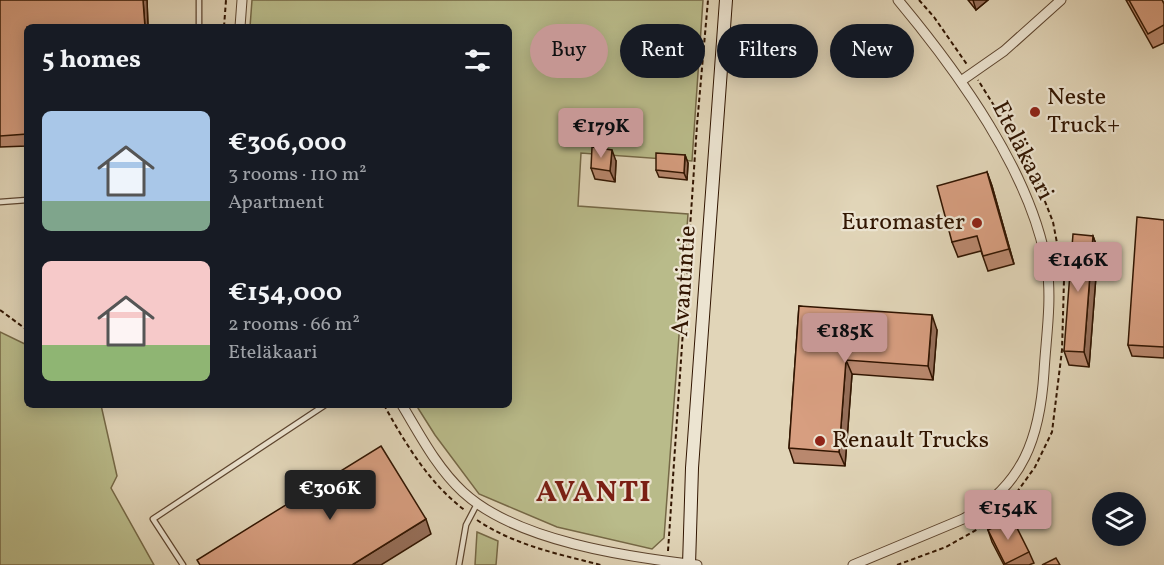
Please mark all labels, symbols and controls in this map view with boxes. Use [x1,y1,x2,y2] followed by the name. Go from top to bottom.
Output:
[530,24,608,78] chip: Buy
[620,24,705,78] chip: Rent
[717,24,818,78] chip: Filters
[830,24,914,78] chip: New
[42,42,141,78] text: 5 homes
[461,44,494,77] icon: filters
[1047,81,1120,143] place label: Neste Truck+
[982,95,1062,207] street label: Eteläkaari
[1028,105,1042,119] marker: Neste Truck+
[559,108,643,159] pin: €179K
[572,113,630,141] text: €179K
[228,125,347,161] text: €306,000
[90,135,162,207] icon: home
[228,161,367,189] text: 3 rooms · 110 m²
[228,189,324,217] text: Apartment
[841,206,965,240] place label: Euromaster
[970,216,984,230] marker: Euromaster
[664,224,706,338] street label: Avantintie
[1036,242,1120,293] pin: €146K
[1048,247,1108,275] text: €146K
[228,275,342,311] text: €154,000
[90,285,162,357] icon: home
[228,311,360,339] text: 2 rooms · 66 m²
[803,313,887,364] pin: €185K
[816,318,874,346] text: €185K
[228,339,317,367] text: Eteläkaari
[832,424,989,458] place label: Renault Trucks
[813,434,827,448] marker: Renault Trucks
[288,470,372,521] pin: €306K
[536,472,652,514] district label: AVANTI
[299,475,361,503] text: €306K
[966,490,1050,541] pin: €154K
[1092,492,1146,546] map controls
[1092,492,1146,546] button: layers
[979,495,1038,523] text: €154K

